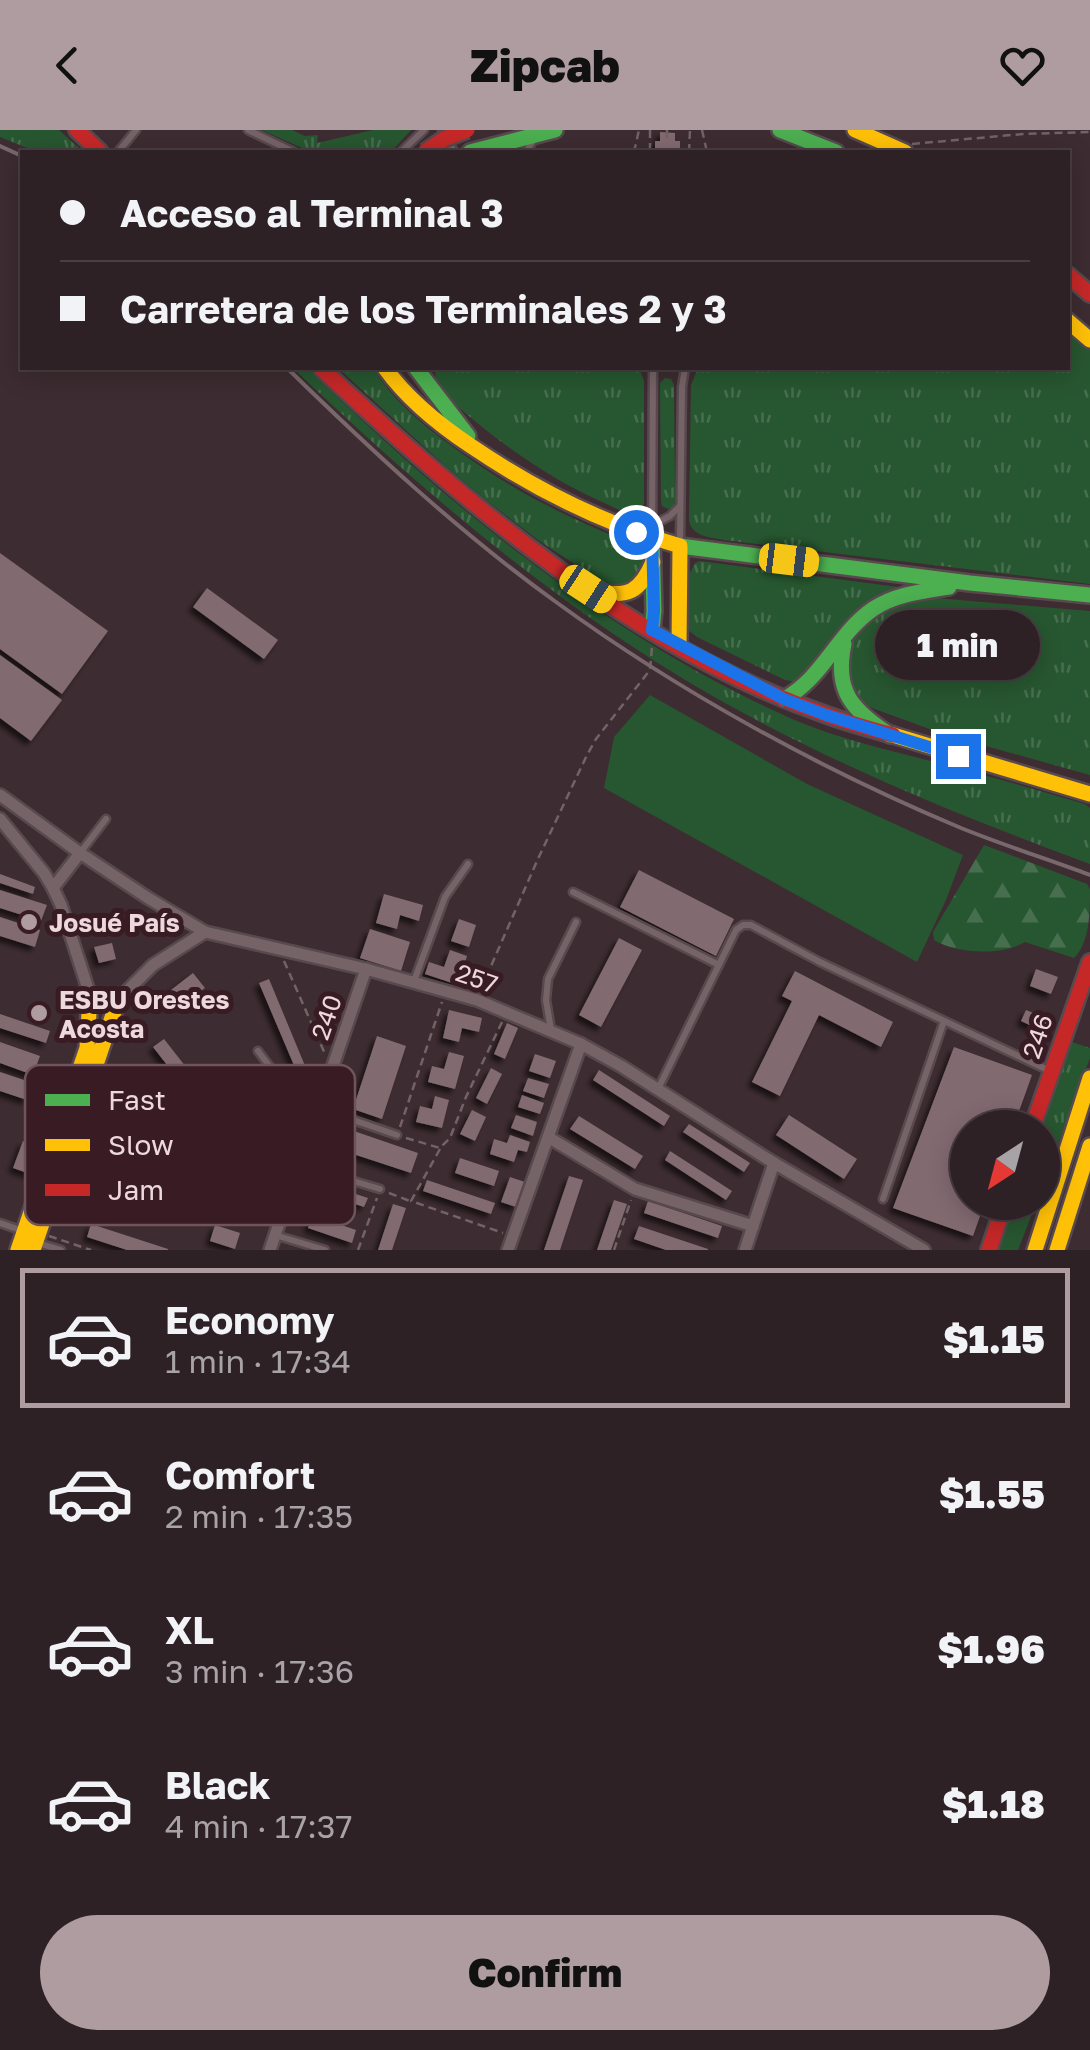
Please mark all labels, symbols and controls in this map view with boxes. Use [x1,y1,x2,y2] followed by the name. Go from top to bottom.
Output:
[40,38,95,93] icon: back
[470,38,620,92] text: Zipcab
[995,38,1050,93] icon: heart
[120,190,504,235] text: Acceso al Terminal 3
[120,286,727,331] text: Carretera de los Terminales 2 y 3
[614,510,659,555] route start
[757,541,821,579] car
[555,560,621,618] car
[876,611,1040,681] callout: 1 min
[917,626,998,664] text: 1 min
[936,734,981,779] route end
[49,907,180,938] place label: Josué País
[18,911,40,933] marker: Josué País
[452,956,502,1000] street label: 257
[59,984,229,1044] place label: ESBU Orestes Acosta
[304,991,348,1043] street label: 240
[28,1002,50,1024] marker: ESBU Orestes Acosta
[1015,1010,1059,1062] street label: 246
[25,1065,355,1225] legend
[108,1083,166,1116] text: Fast
[950,1110,1060,1220] north arrow
[950,1110,1060,1220] map controls
[108,1128,174,1161] text: Slow
[108,1173,164,1206] text: Jam
[45,1293,135,1383] icon: car
[165,1297,334,1342] text: Economy
[943,1316,1045,1361] text: $1.15
[165,1342,351,1380] text: 1 min · 17:34
[45,1448,135,1538] icon: car
[165,1452,315,1497] text: Comfort
[939,1471,1045,1516] text: $1.55
[165,1497,353,1535] text: 2 min · 17:35
[45,1603,135,1693] icon: car
[165,1607,214,1652] text: XL
[938,1626,1045,1671] text: $1.96
[165,1652,354,1690] text: 3 min · 17:36
[45,1758,135,1848] icon: car
[165,1762,270,1807] text: Black
[942,1781,1045,1826] text: $1.18
[165,1807,352,1845] text: 4 min · 17:37
[40,1915,1050,2030] button: Confirm

